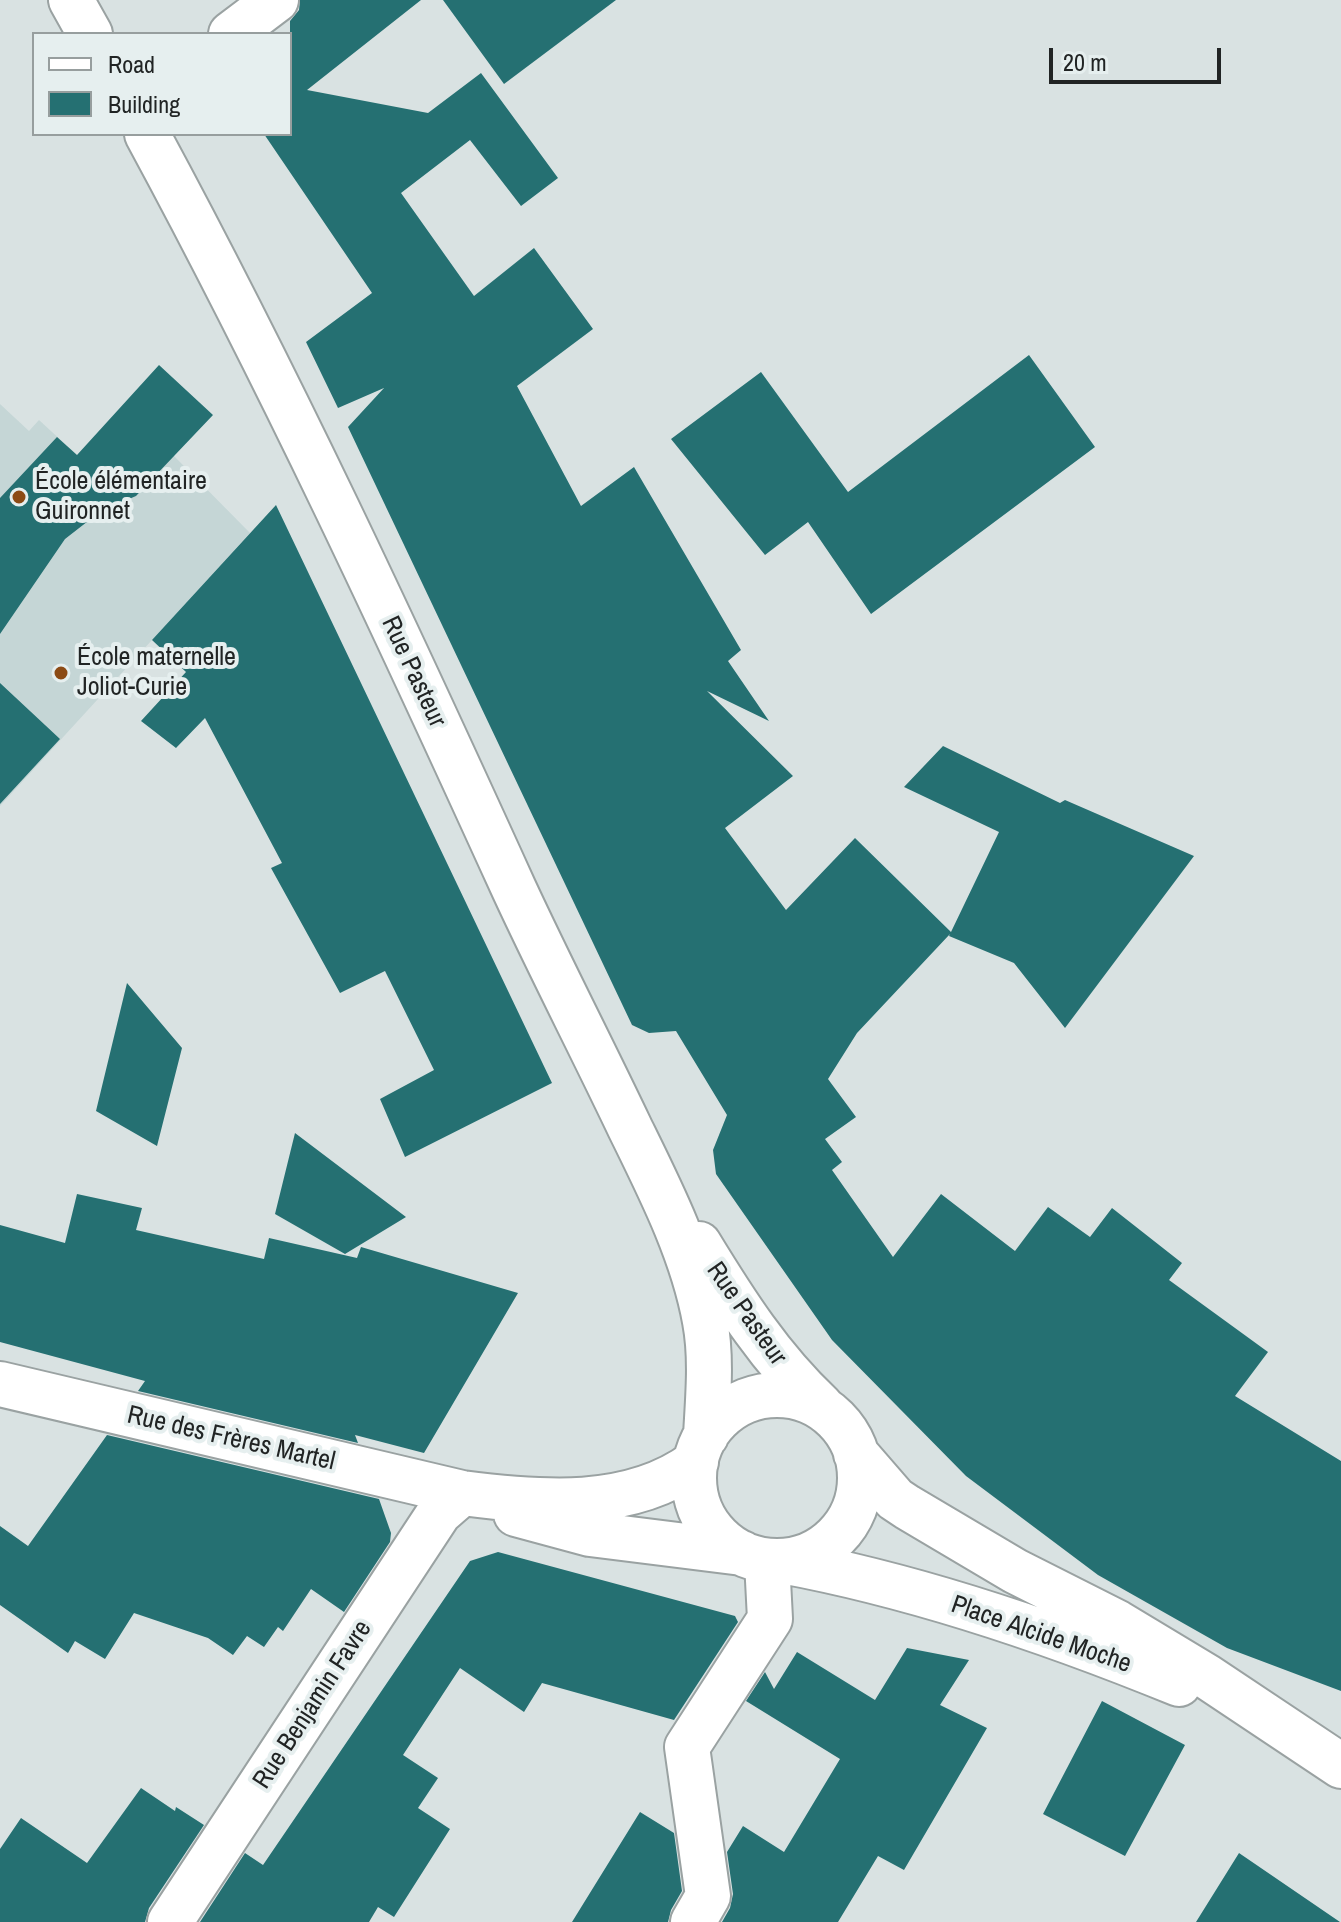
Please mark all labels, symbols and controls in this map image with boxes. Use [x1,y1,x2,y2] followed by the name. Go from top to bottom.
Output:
[32,32,292,136] legend
[1053,32,1225,82] scale bar
[1063,46,1107,78] text: 20 m
[108,48,155,80] text: Road
[108,88,180,120] text: Building
[35,466,207,528] place label: École élémentaire Guironnet
[10,488,28,506] marker: École élémentaire Guironnet
[374,612,452,732] street label: Rue Pasteur
[77,642,236,704] place label: École maternelle Joliot-Curie
[52,664,70,682] marker: École maternelle Joliot-Curie
[699,1257,793,1371] street label: Rue Pasteur
[124,1400,338,1478] street label: Rue des Frères Martel
[947,1590,1135,1680] street label: Place Alcide Moche
[247,1615,379,1795] street label: Rue Benjamin Favre

